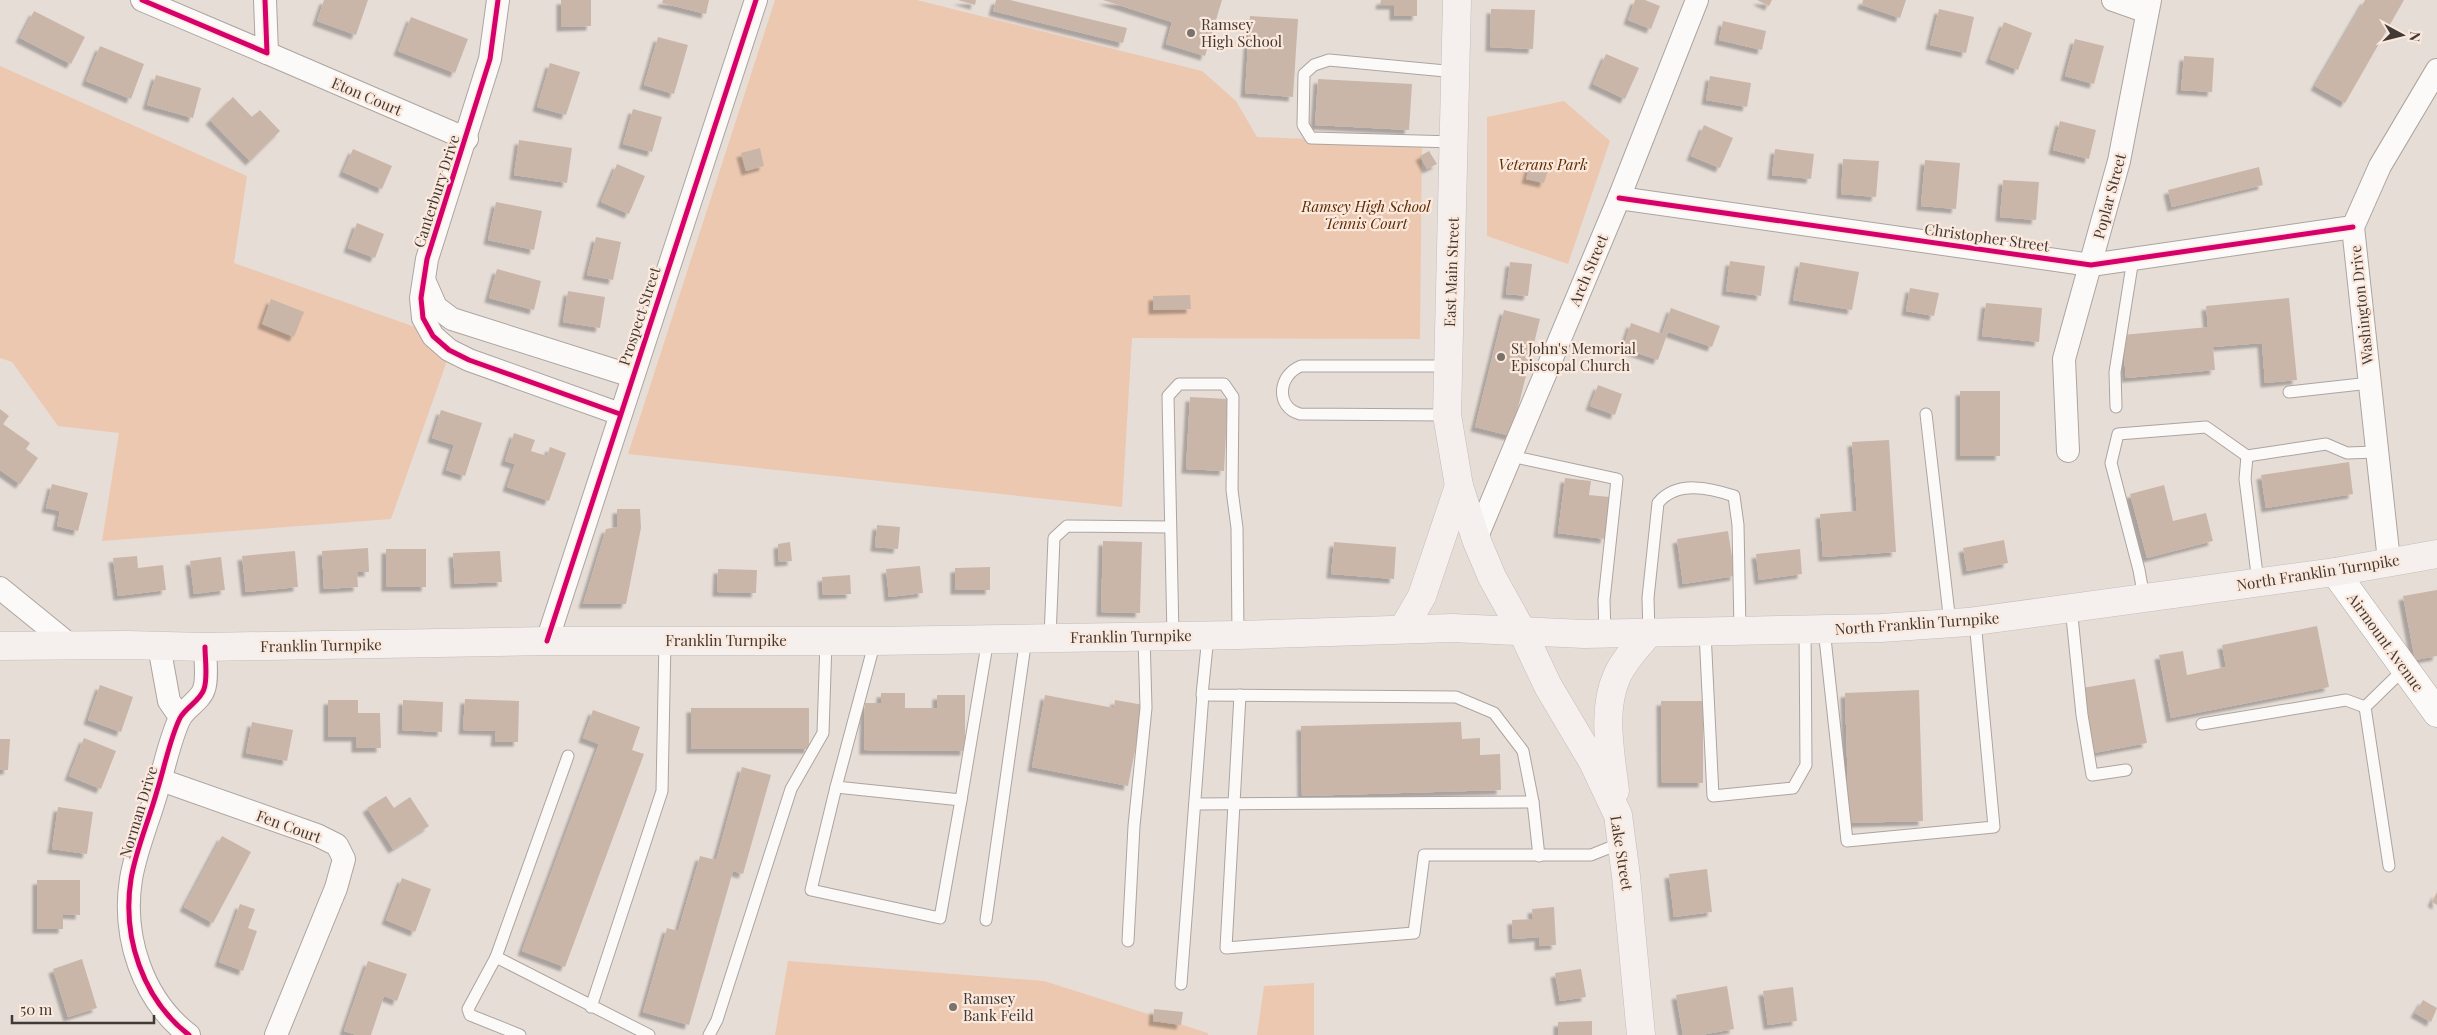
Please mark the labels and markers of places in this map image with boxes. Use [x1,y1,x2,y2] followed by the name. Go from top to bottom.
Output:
[1201,14,1282,51] place label: Ramsey High School
[1185,27,1197,39] marker: Ramsey High School
[1511,338,1636,375] place label: St John's Memorial Episcopal Church
[1495,351,1507,363] marker: St John's Memorial Episcopal Church
[963,988,1034,1025] place label: Ramsey Bank Feild
[947,1001,959,1013] marker: Ramsey Bank Feild

